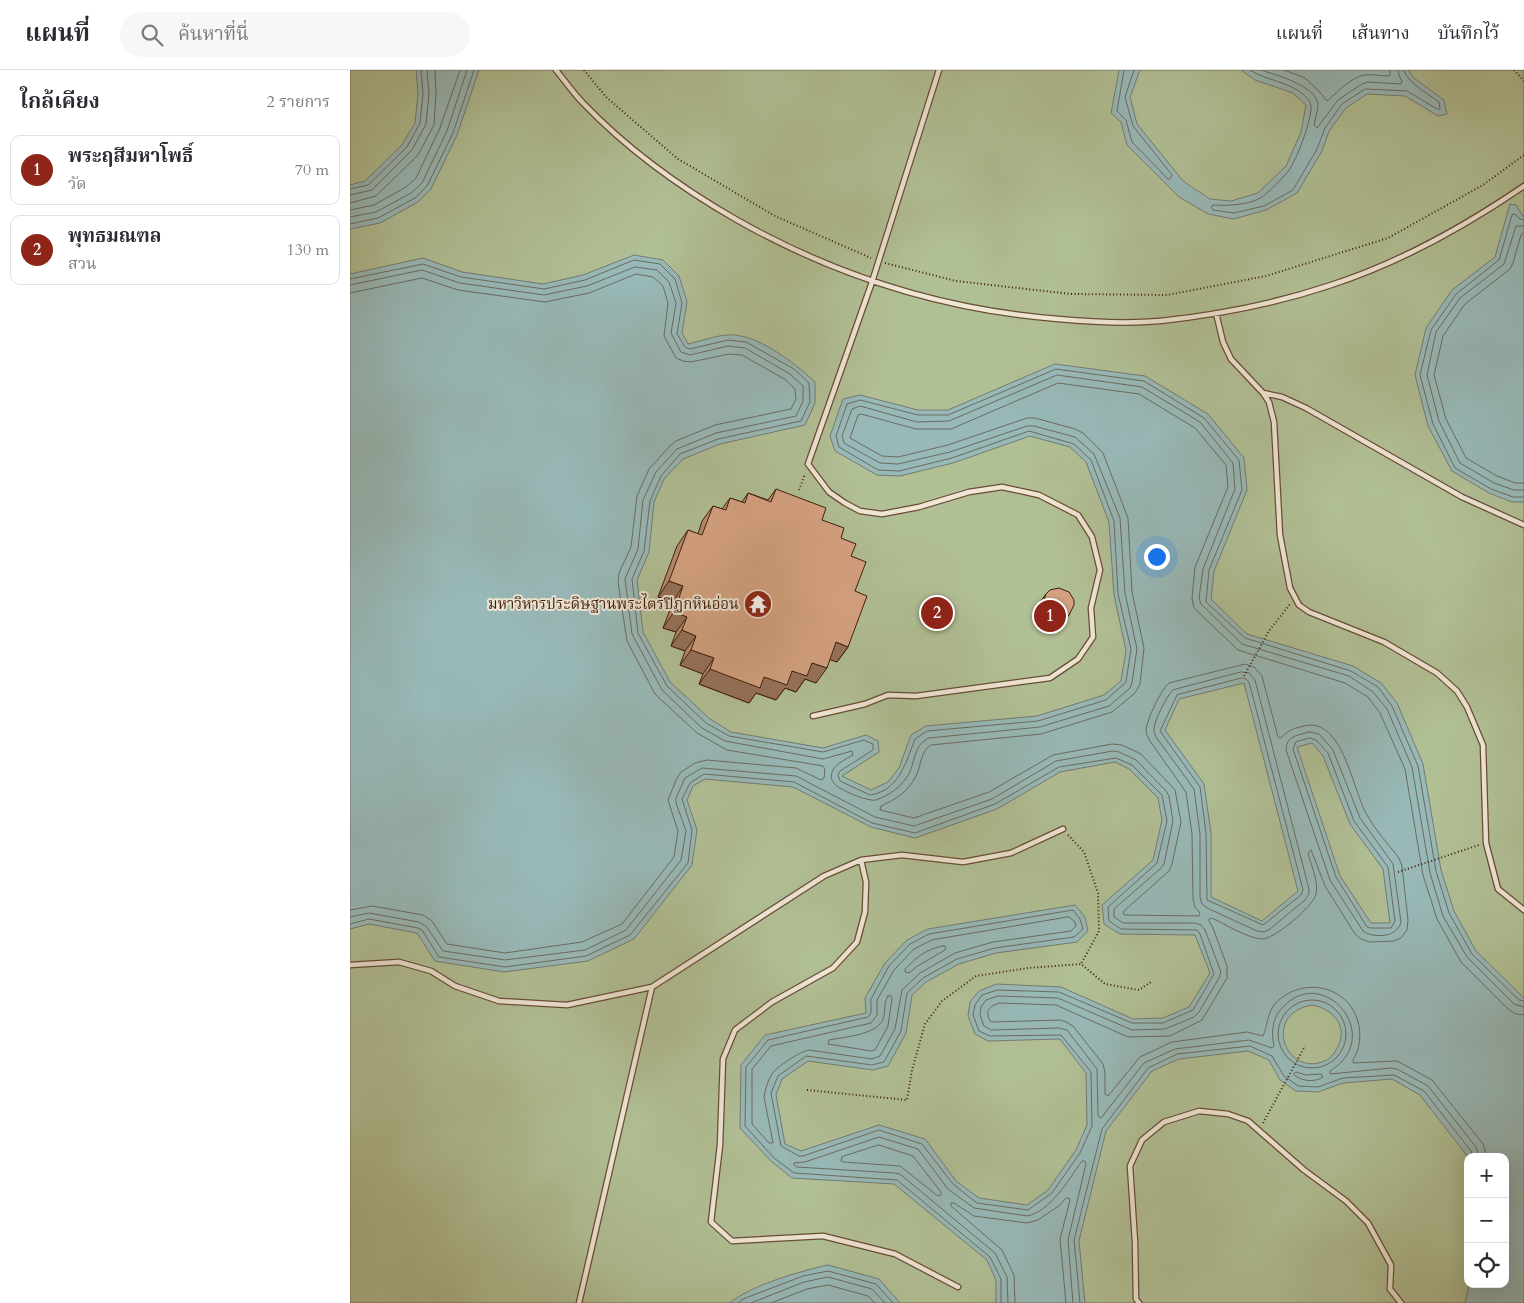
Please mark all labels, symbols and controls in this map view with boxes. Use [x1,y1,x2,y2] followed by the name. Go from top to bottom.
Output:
[120,12,470,57] search box
[25,17,90,50] text: แผนที่
[138,21,166,49] icon: search
[178,21,249,47] text: ค้นหาที่นี่
[1276,21,1323,46] text: แผนที่
[1351,21,1410,46] text: เส้นทาง
[1438,21,1499,46] text: บันทึกไว้
[20,87,100,116] text: ใกล้เคียง
[267,91,330,113] text: 2 รายการ
[68,143,193,169] text: พระฤสีมหาโพธิ์
[33,159,41,181] text: 1
[295,159,329,181] text: 70 m
[68,173,87,195] text: วัด
[68,223,161,249] text: พุทธมณฑล
[33,239,41,261] text: 2
[287,239,329,261] text: 130 m
[68,253,97,275] text: สวน
[1144,544,1170,570] your location
[743,589,773,619] temple icon: มหาวิหารประดิษฐานพระไตรปิฏกหินอ่อน
[488,593,739,614] place label: มหาวิหารประดิษฐานพระไตรปิฏกหินอ่อน
[921,594,953,632] pin: 2
[1034,597,1066,635] pin: 1
[1464,1153,1509,1288] map controls
[1464,1153,1509,1198] button: +
[1464,1198,1509,1243] button: −
[1464,1243,1509,1288] button: locate

